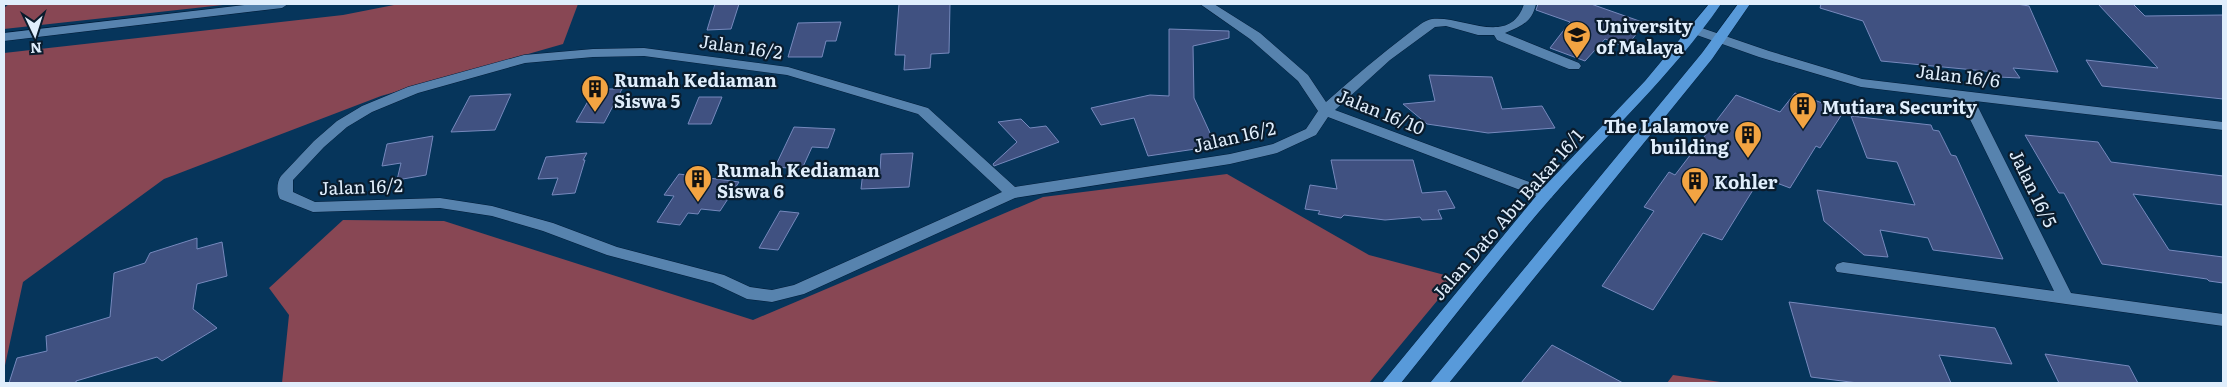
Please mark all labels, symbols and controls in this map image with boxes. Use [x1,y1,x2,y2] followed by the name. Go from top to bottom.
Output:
[10,10,60,60] north arrow
[1596,12,1693,60] place label: University of Malaya
[1562,20,1592,59] school or university icon: University of Malaya
[698,27,784,65] street label: Jalan 16/2
[29,39,43,59] text: N
[1914,56,2002,94] street label: Jalan 16/6
[614,66,777,114] place label: Rumah Kediaman Siswa 5
[580,74,610,113] building icon: Rumah Kediaman Siswa 5
[1333,81,1429,141] street label: Jalan 16/10
[1788,91,1818,130] building icon: Mutiara Security
[1822,93,1977,120] place label: Mutiara Security
[1604,112,1730,160] place label: The Lalamove building
[1190,113,1278,159] street label: Jalan 16/2
[1733,120,1763,159] building icon: The Lalamove building
[1425,122,1589,306] street label: Jalan Dato Abu Bakar 16/1
[2003,144,2065,232] street label: Jalan 16/5
[717,156,880,204] place label: Rumah Kediaman Siswa 6
[683,164,713,203] building icon: Rumah Kediaman Siswa 6
[1680,166,1710,205] building icon: Kohler
[1714,168,1778,195] place label: Kohler
[319,171,403,201] street label: Jalan 16/2

